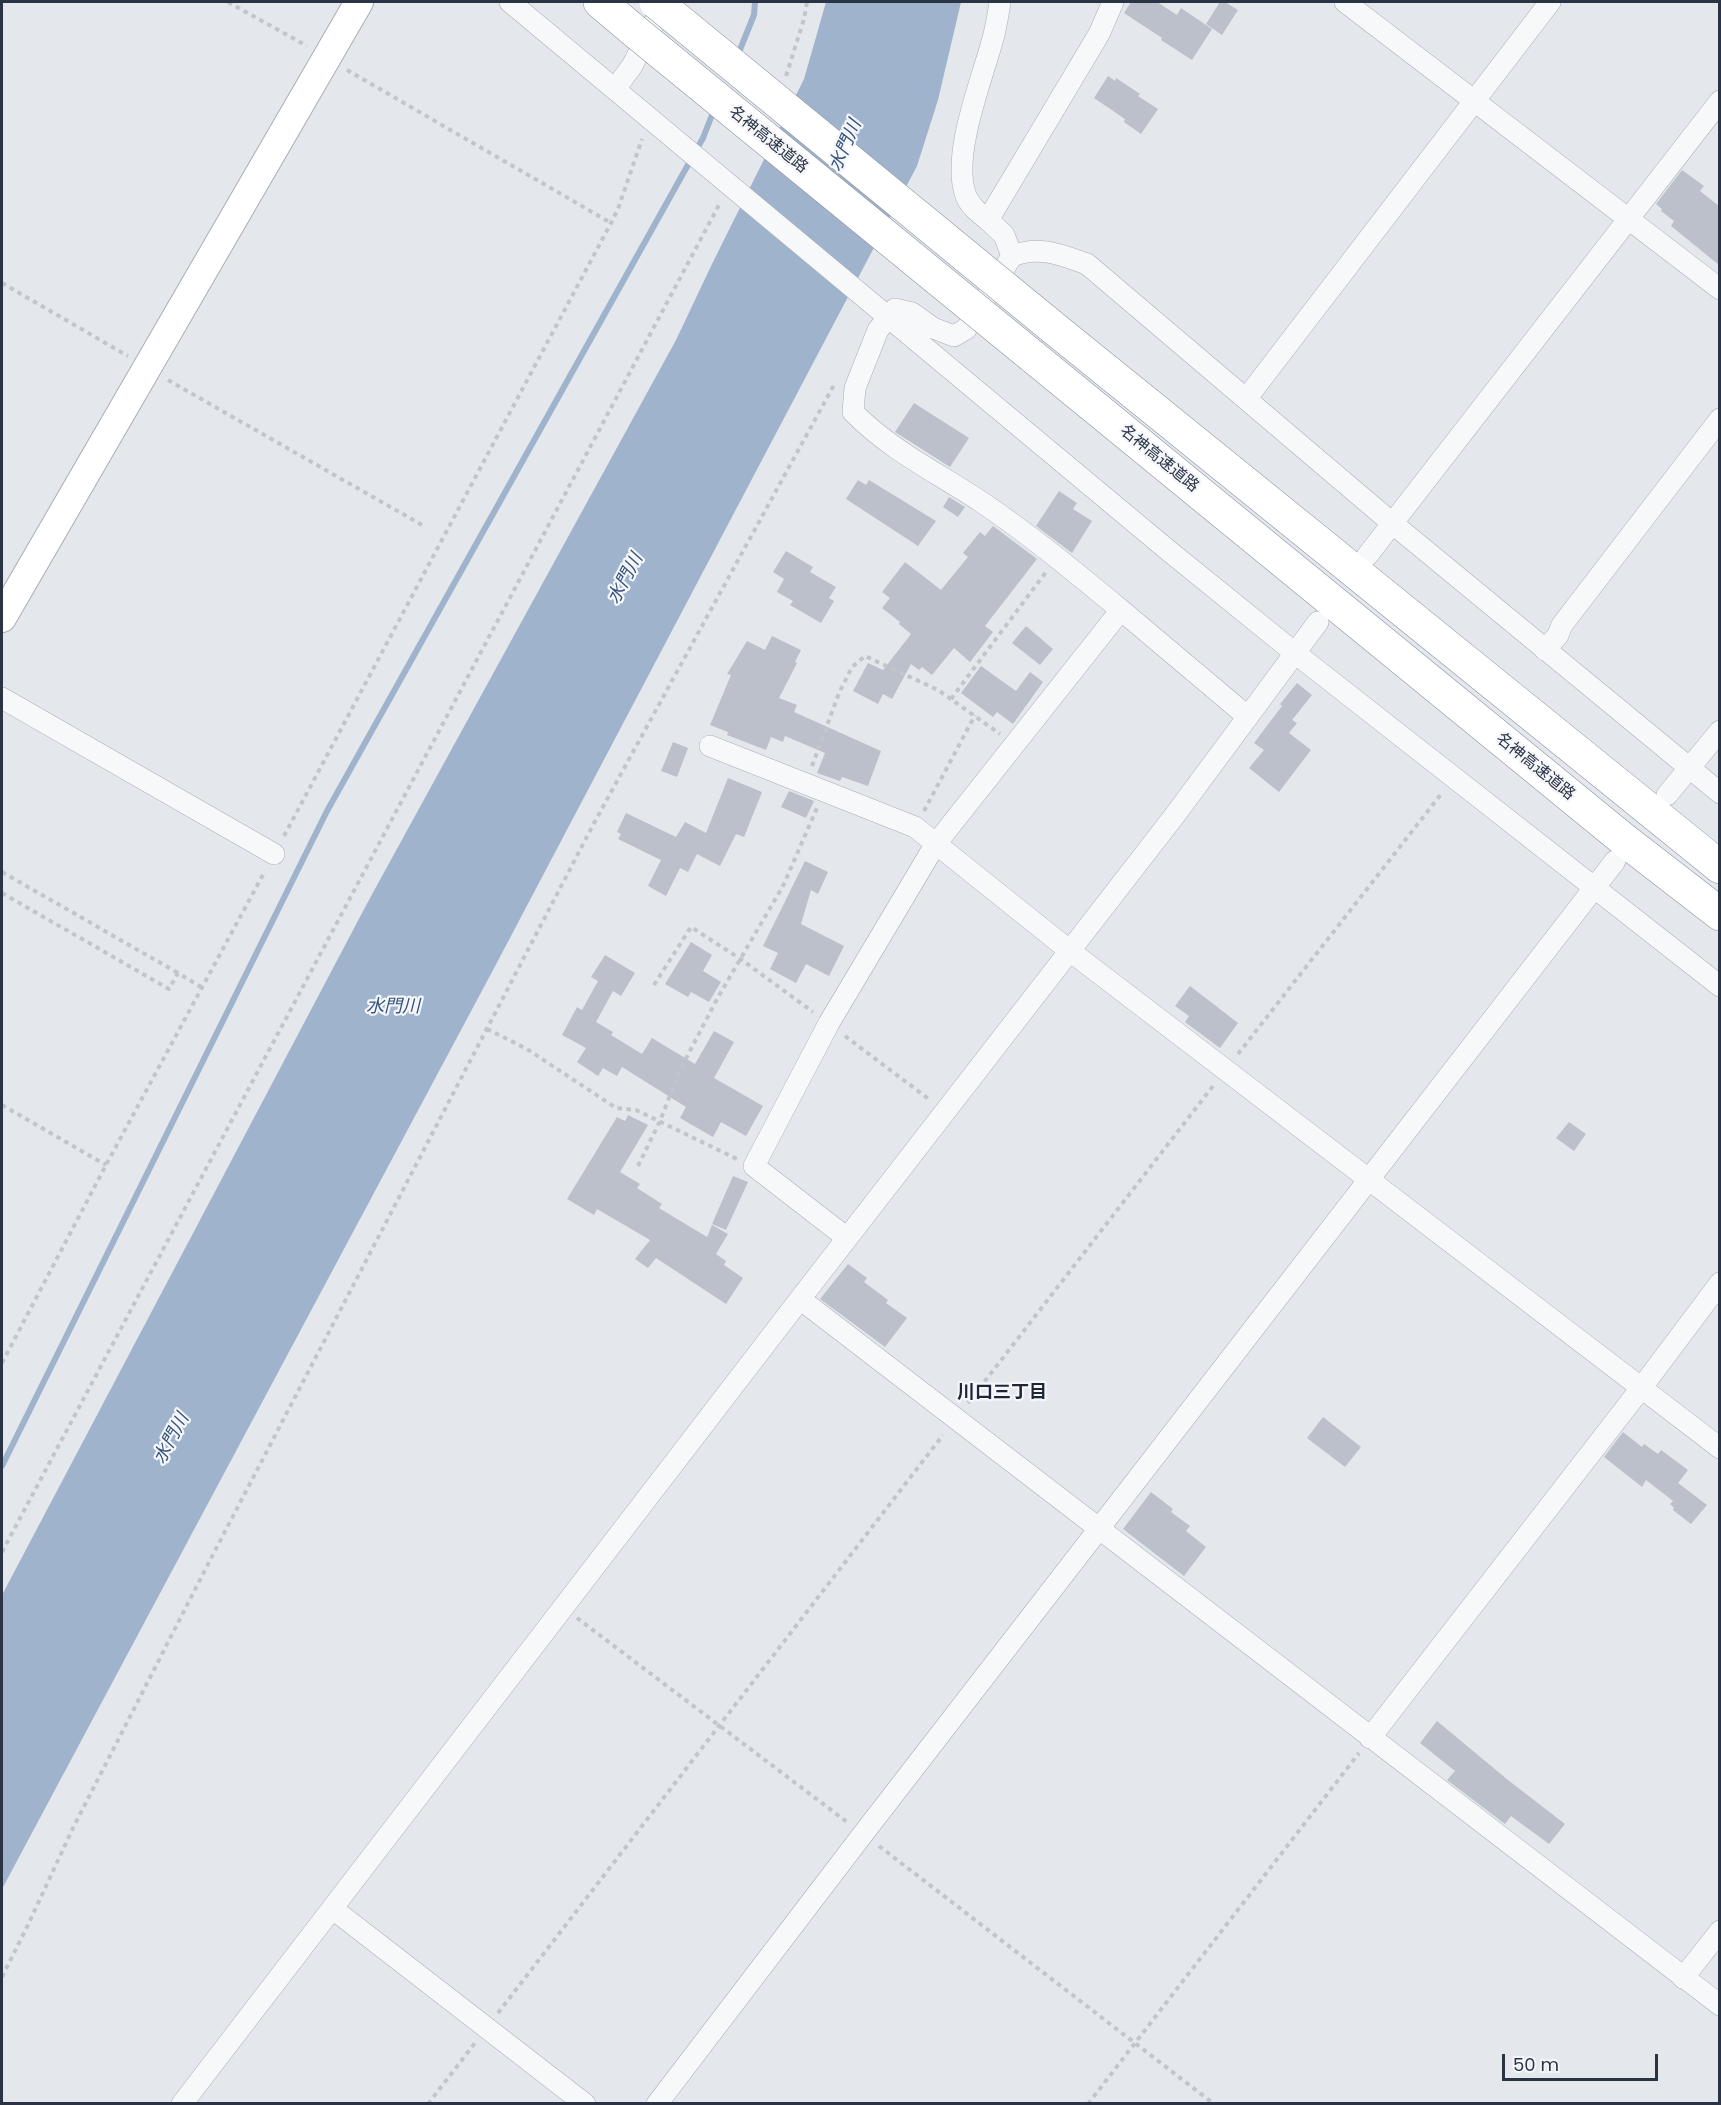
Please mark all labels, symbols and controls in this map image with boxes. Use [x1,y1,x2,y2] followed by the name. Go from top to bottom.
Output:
[725,102,811,178] street label: 名神高速道路
[825,117,867,175] water label: 水門川
[1116,421,1202,497] street label: 名神高速道路
[604,550,648,608] water label: 水門川
[1492,729,1578,805] street label: 名神高速道路
[366,996,420,1018] water label: 水門川
[957,1382,1047,1404] district label: 川口三丁目
[150,1410,194,1468] water label: 水門川
[1505,2042,1661,2080] scale bar
[1513,2052,1559,2077] text: 50 m

